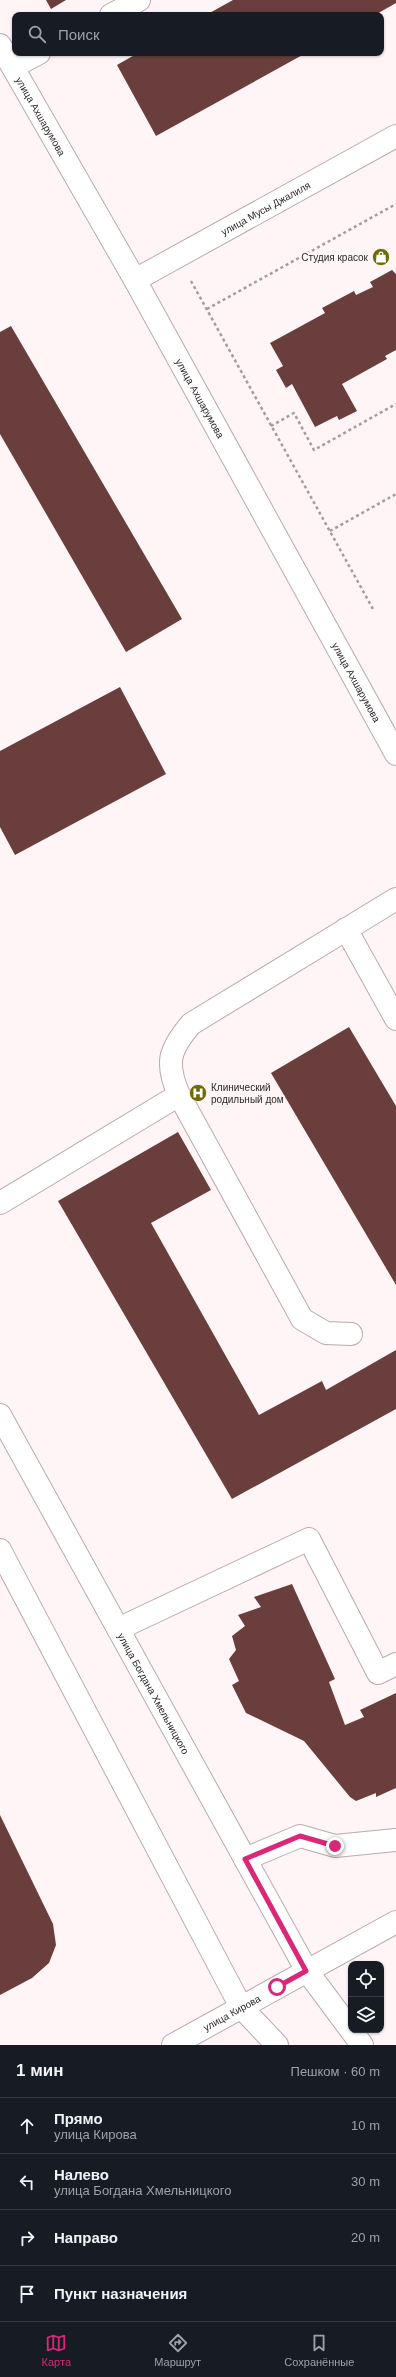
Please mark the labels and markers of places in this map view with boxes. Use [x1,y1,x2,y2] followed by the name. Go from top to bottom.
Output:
[371,247,391,267] shop icon: Студия красок
[301,252,369,263] place label: Студия красок
[211,1082,284,1105] place label: Клинический родильный дом
[188,1083,208,1103] hospital icon: Клинический родильный дом

